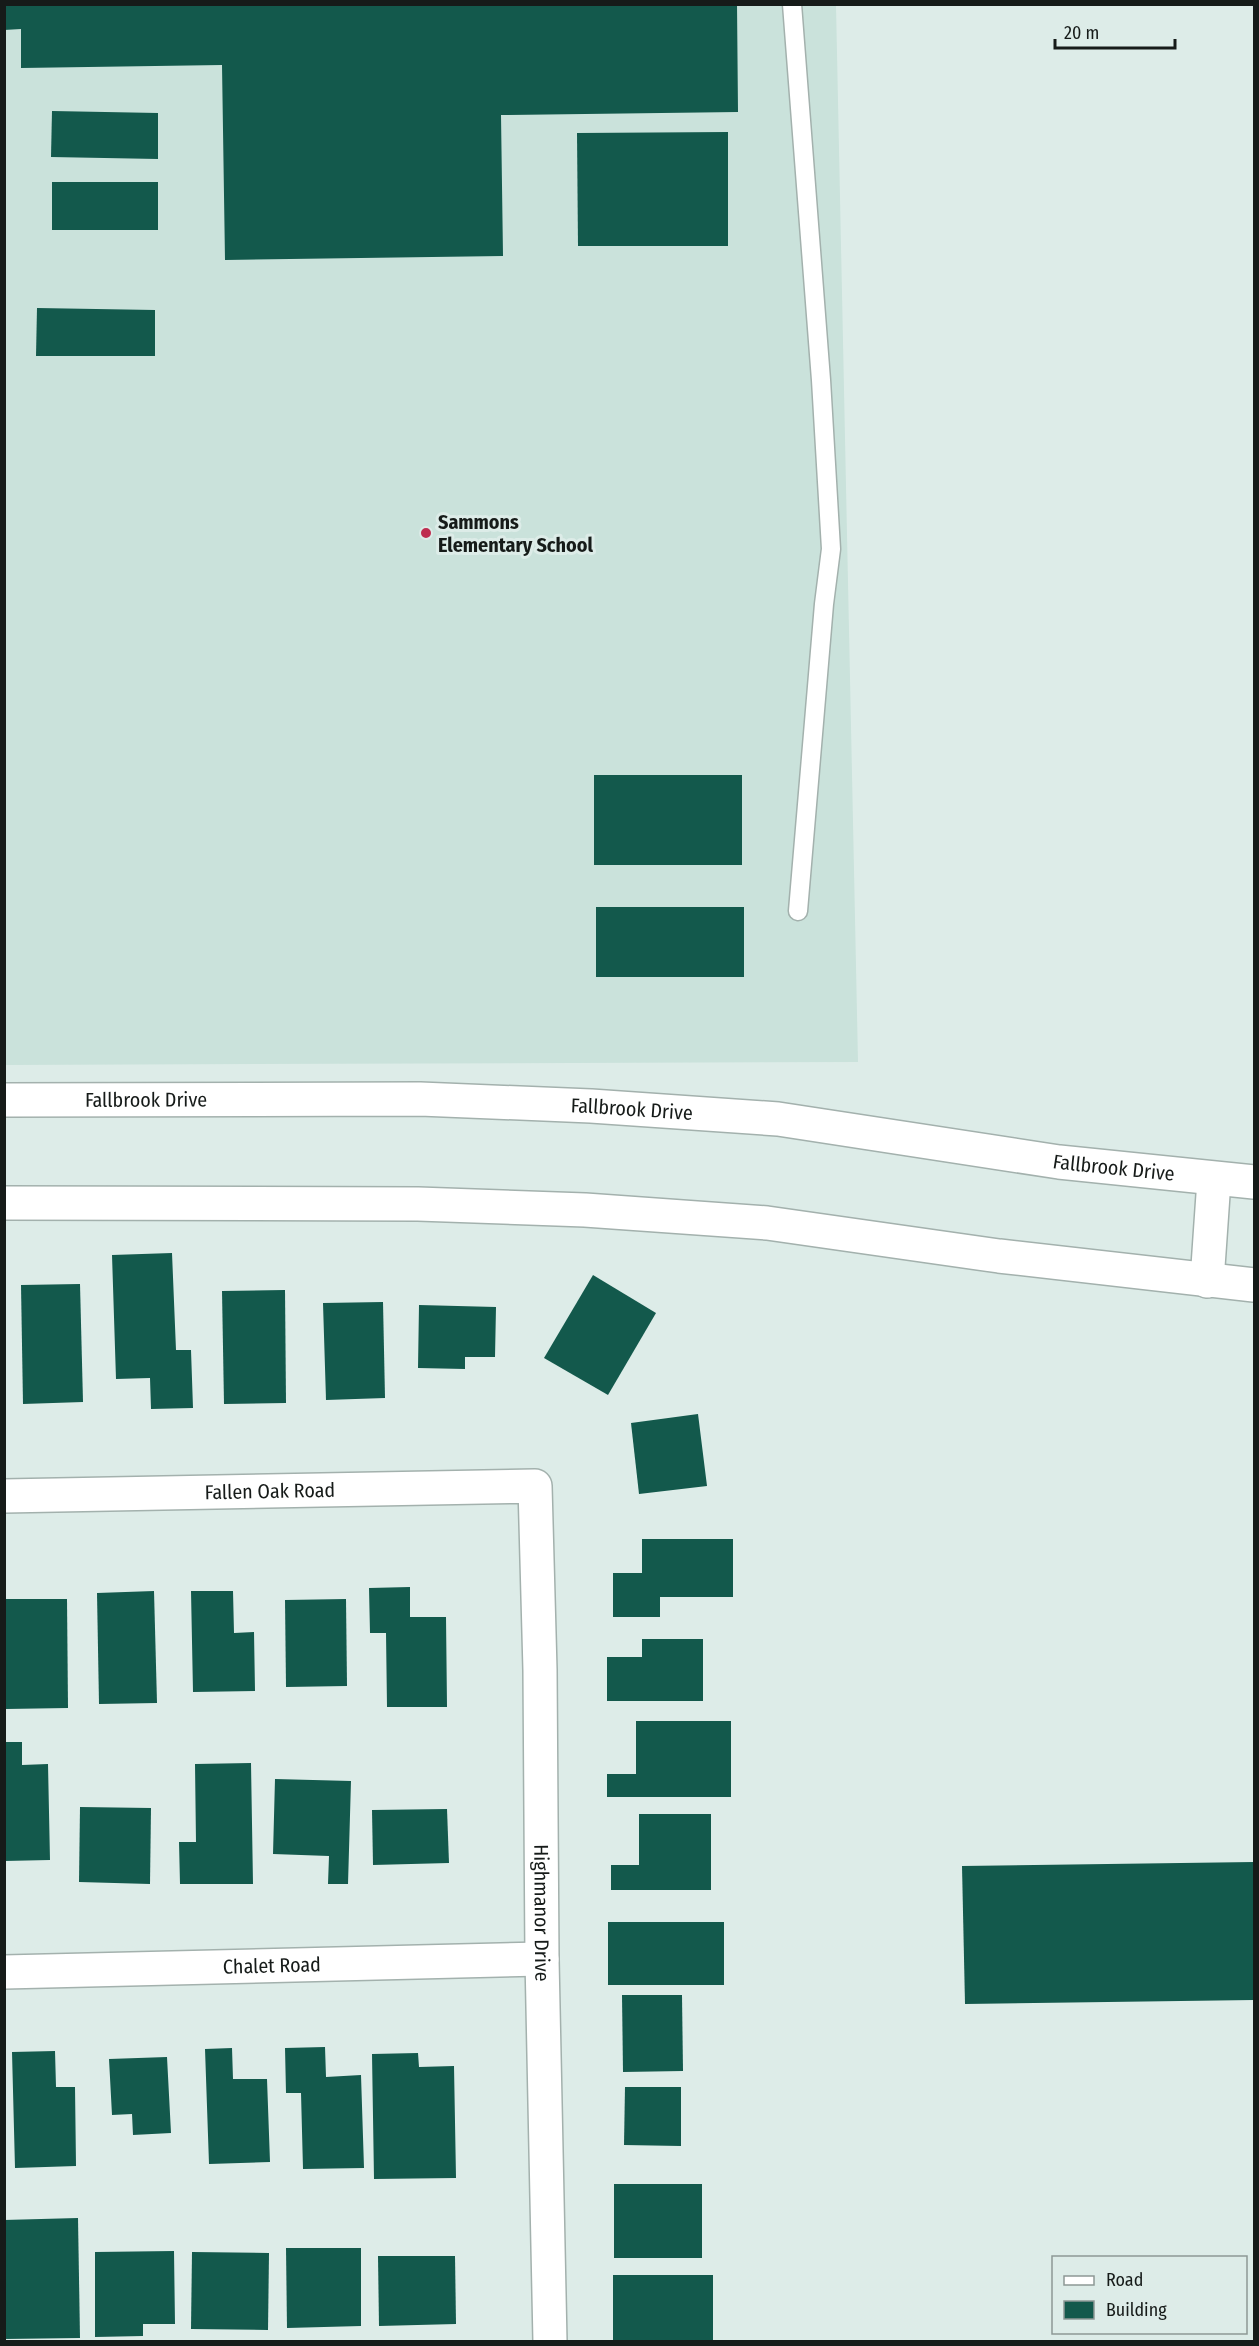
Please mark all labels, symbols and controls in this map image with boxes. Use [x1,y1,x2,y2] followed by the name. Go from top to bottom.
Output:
[1055,12,1175,50] scale bar
[1064,22,1099,44] text: 20 m
[438,510,593,557] place label: Sammons Elementary School
[419,526,433,540] marker: Sammons Elementary School
[85,1088,207,1112] street label: Fallbrook Drive
[570,1093,694,1125] street label: Fallbrook Drive
[1051,1149,1176,1186] street label: Fallbrook Drive
[204,1478,335,1504] street label: Fallen Oak Road
[529,1844,554,1982] street label: Highmanor Drive
[223,1952,321,1979] street label: Chalet Road
[1052,2256,1247,2334] legend
[1106,2269,1143,2291] text: Road
[1106,2299,1167,2321] text: Building

